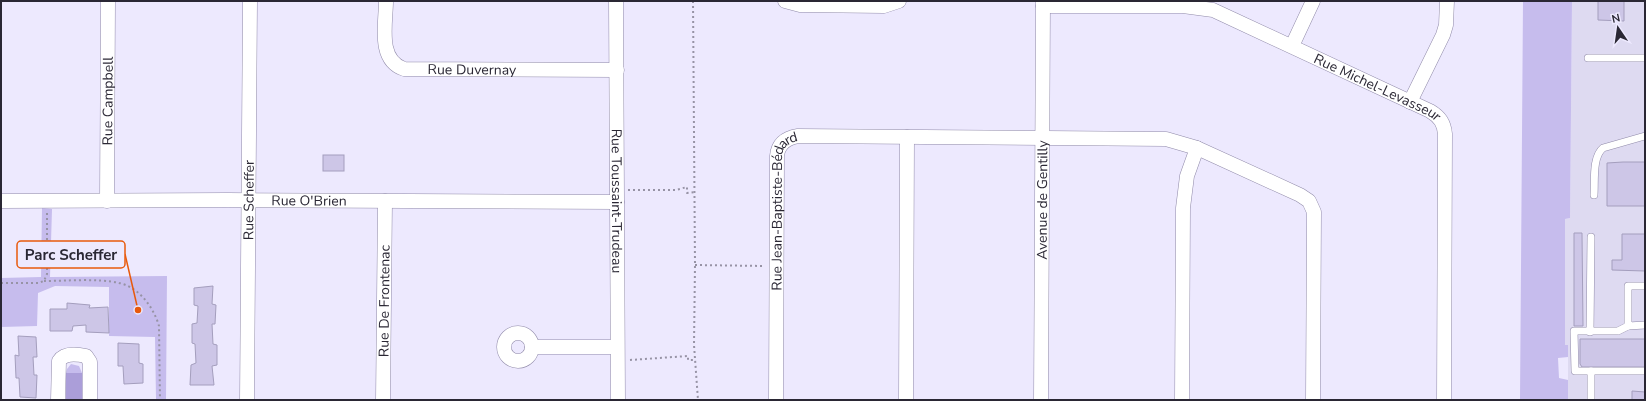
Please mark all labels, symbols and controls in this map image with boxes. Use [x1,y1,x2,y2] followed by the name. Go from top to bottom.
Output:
[1598,8,1638,48] north arrow
[1610,11,1622,27] text: N
[1311,49,1446,125] street label: Rue Michel-Levasseur
[98,56,117,146] street label: Rue Campbell
[428,60,517,79] street label: Rue Duvernay
[767,127,800,291] street label: Rue Jean-Baptiste-Bédard
[607,129,627,273] street label: Rue Toussaint-Trudeau
[1032,139,1052,260] street label: Avenue de Gentilly
[239,160,258,240] street label: Rue Scheffer
[271,191,347,210] street label: Rue O'Brien
[17,241,125,268] callout: Parc Scheffer
[374,244,394,357] street label: Rue De Frontenac
[25,245,117,265] text: Parc Scheffer

